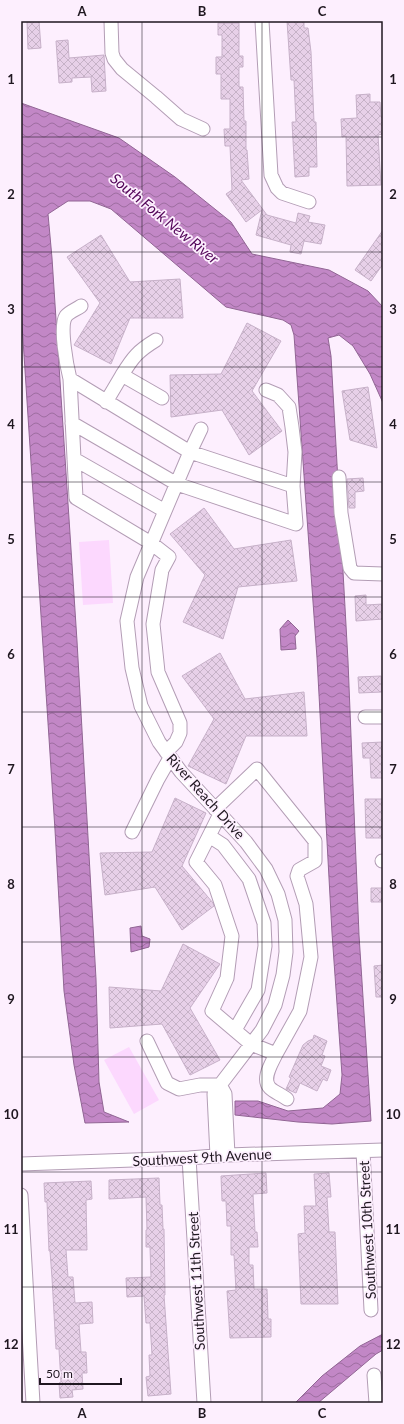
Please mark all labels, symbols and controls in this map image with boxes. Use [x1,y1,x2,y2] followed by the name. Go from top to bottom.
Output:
[76,3,87,19] text: A
[198,3,207,19] text: B
[318,3,327,19] text: C
[7,71,15,87] text: 1
[389,71,397,87] text: 1
[107,169,223,268] water label: South Fork New River
[7,186,15,202] text: 2
[389,186,397,202] text: 2
[7,301,15,317] text: 3
[389,301,397,317] text: 3
[7,416,15,432] text: 4
[389,416,397,432] text: 4
[7,531,15,547] text: 5
[389,531,397,547] text: 5
[7,646,15,662] text: 6
[389,646,397,662] text: 6
[163,750,249,842] street label: River Reach Drive
[7,761,15,777] text: 7
[389,761,397,777] text: 7
[7,876,15,892] text: 8
[389,876,397,892] text: 8
[7,991,15,1007] text: 9
[389,991,397,1007] text: 9
[3,1106,19,1122] text: 10
[385,1106,401,1122] text: 10
[132,1145,272,1169] street label: Southwest 9th Avenue
[355,1160,379,1300] street label: Southwest 10th Street
[184,1211,208,1351] street label: Southwest 11th Street
[3,1221,19,1237] text: 11
[385,1221,401,1237] text: 11
[3,1336,19,1352] text: 12
[385,1336,401,1352] text: 12
[40,1360,121,1386] scale bar
[46,1366,73,1381] text: 50 m
[76,1405,87,1421] text: A
[198,1405,207,1421] text: B
[318,1405,327,1421] text: C

